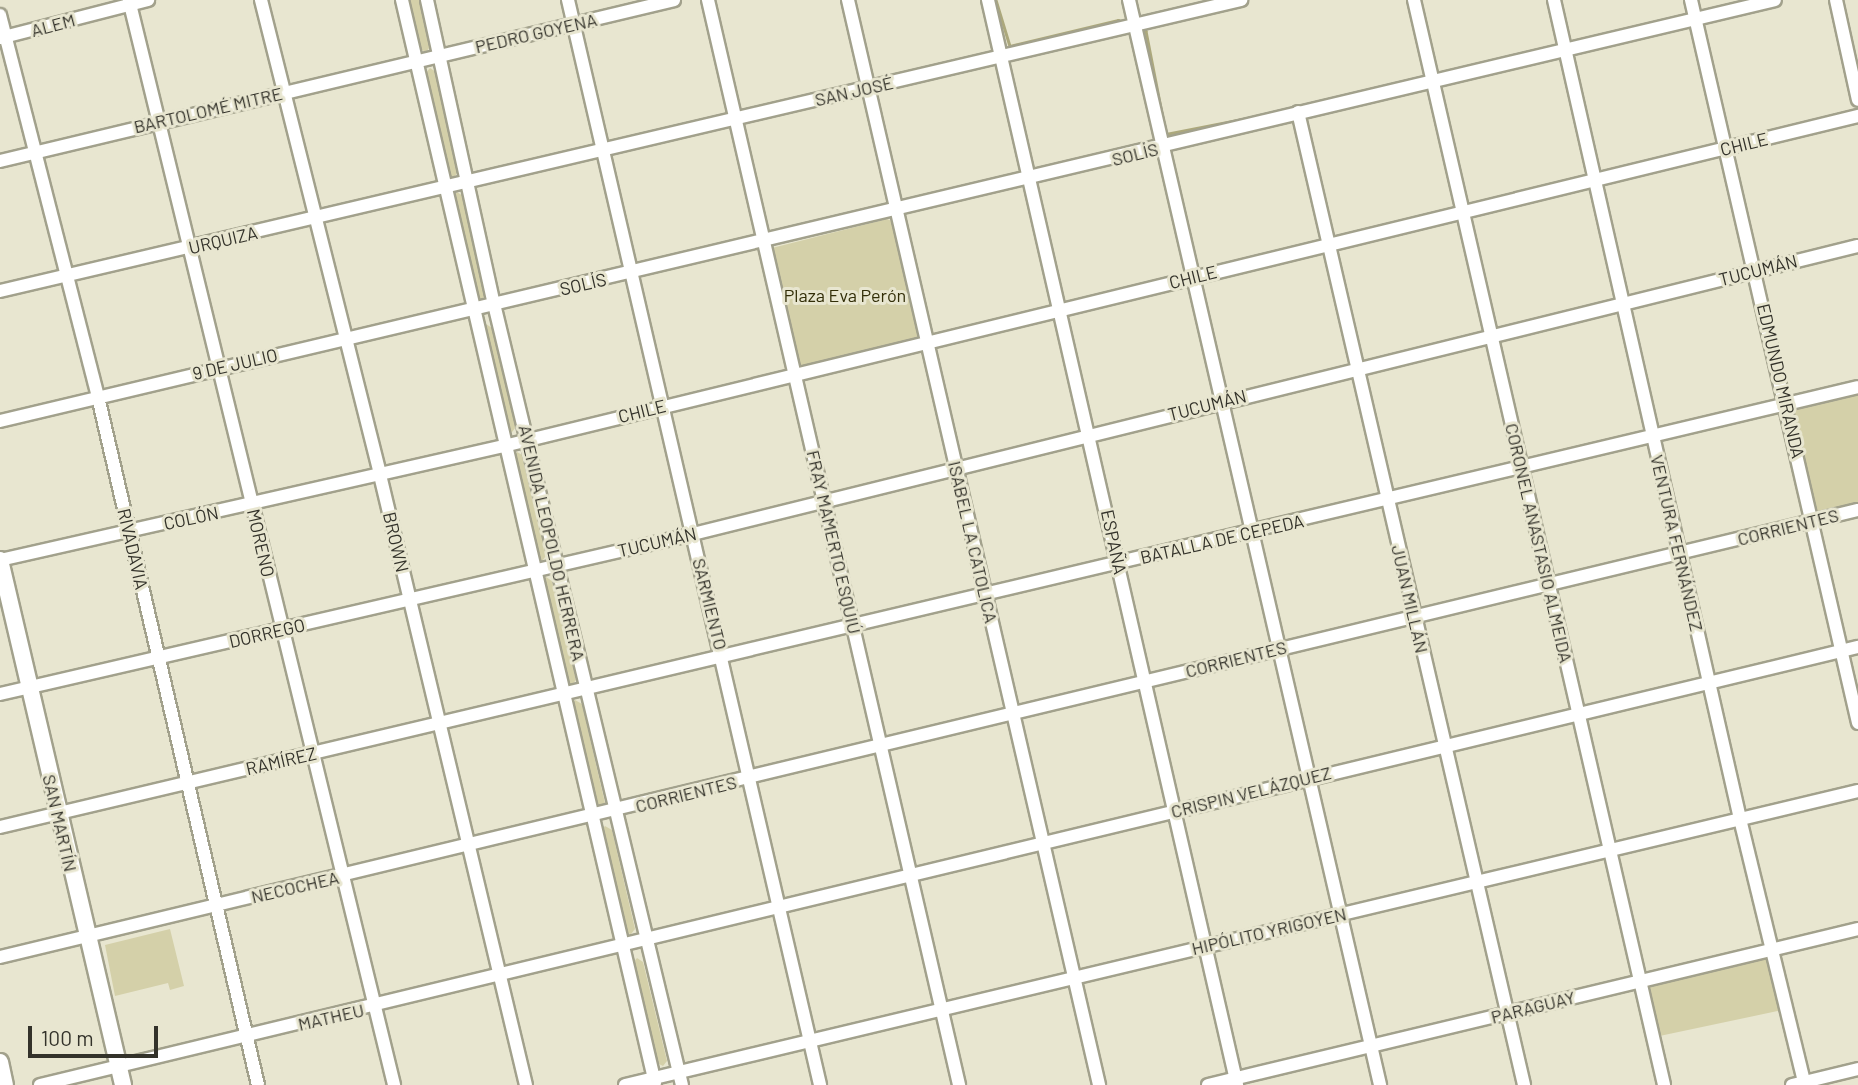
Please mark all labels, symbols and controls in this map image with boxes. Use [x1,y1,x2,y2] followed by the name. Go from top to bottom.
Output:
[473,8,599,58] street label: PEDRO GOYENA
[29,9,77,41] street label: ALEM
[813,71,895,111] street label: SAN JOSÉ
[132,82,284,138] street label: BARTOLOMÉ MITRE
[1718,128,1770,160] street label: CHILE
[1110,138,1160,170] street label: SOLÍS
[186,222,260,258] street label: URQUIZA
[1716,250,1800,290] street label: TUCUMÁN
[1167,261,1219,293] street label: CHILE
[558,268,608,300] street label: SOLÍS
[784,284,906,306] park label: Plaza Eva Perón
[1753,302,1809,460] street label: EDMUNDO MIRANDA
[190,344,280,384] street label: 9 DE JULIO
[1165,385,1249,425] street label: TUCUMÁN
[616,395,668,427] street label: CHILE
[1501,421,1577,665] street label: CORONEL ANASTASIO ALMEIDA
[514,423,590,663] street label: AVENIDA LEOPOLDO HERRERA
[802,448,866,636] street label: FRAY MAMERTO ESQUIÚ
[1646,453,1708,633] street label: VENTURA FERNÁNDEZ
[944,459,1002,625] street label: ISABEL LA CATOLICA
[162,502,220,534] street label: COLÓN
[1735,504,1841,550] street label: CORRIENTES
[113,506,153,592] street label: RIVADAVIA
[243,507,279,579] street label: MORENO
[1097,508,1131,576] street label: ESPAÑA
[379,510,413,574] street label: BROWN
[1138,510,1306,568] street label: BATALLA DE CEPEDA
[615,522,699,562] street label: TUCUMÁN
[1387,543,1433,655] street label: JUAN MILLÁN
[688,556,732,652] street label: SARMIENTO
[227,614,307,652] street label: DORREGO
[1183,636,1289,682] street label: CORRIENTES
[244,742,318,780] street label: RAMÍREZ
[1169,762,1333,822] street label: CRISPIN VELÁZQUEZ
[633,771,739,817] street label: CORRIENTES
[38,772,82,874] street label: SAN MARTÍN
[249,866,341,908] street label: NECOCHEA
[1189,903,1349,959] street label: HIPÓLITO YRIGOYEN
[1489,986,1577,1028] street label: PARAGUAY
[296,999,366,1035] street label: MATHEU
[32,1012,161,1056] scale bar
[41,1025,94,1050] text: 100 m

